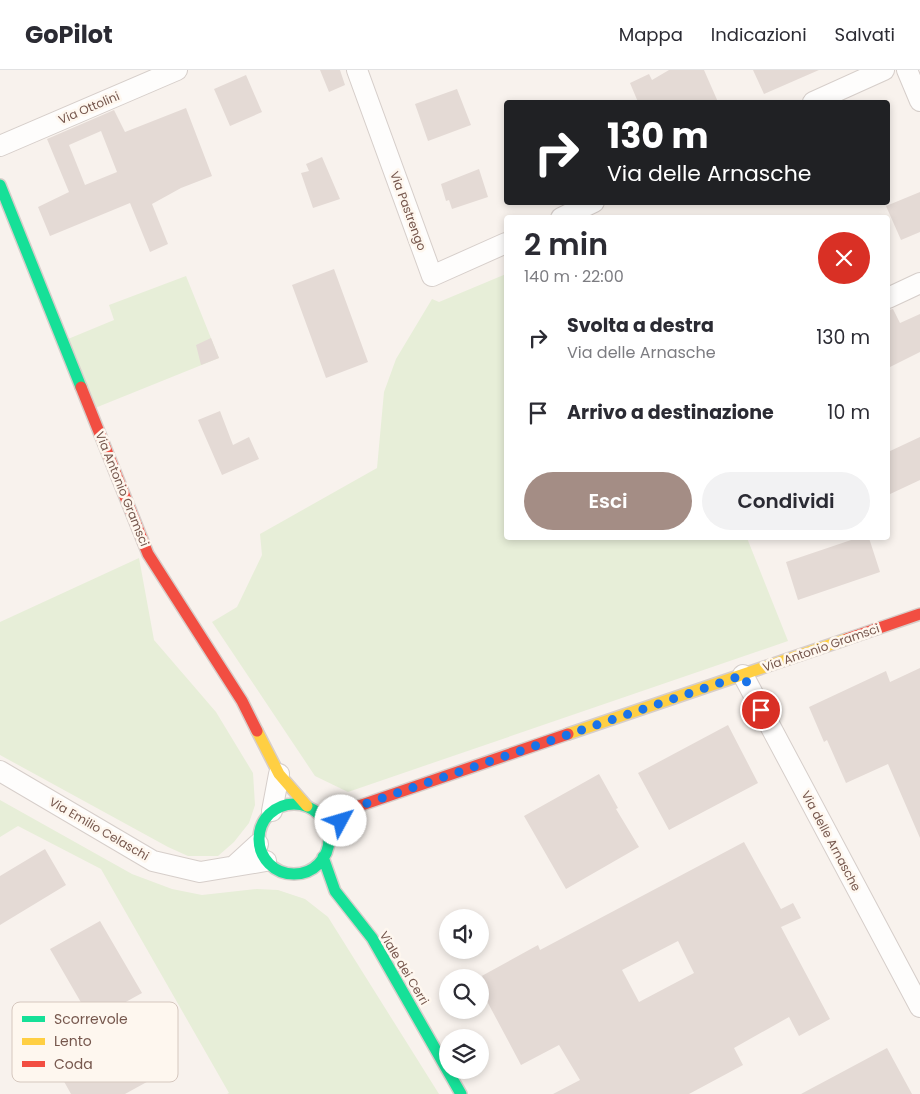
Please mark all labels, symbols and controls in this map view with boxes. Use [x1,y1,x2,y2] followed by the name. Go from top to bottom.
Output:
[25,18,113,51] text: GoPilot
[619,22,683,47] text: Mappa
[711,22,807,47] text: Indicazioni
[835,22,895,47] text: Salvati
[56,87,122,128] street label: Via Ottolini
[607,111,709,160] text: 130 m
[524,120,589,185] icon: right
[607,158,811,189] text: Via delle Arnasche
[386,169,431,253] street label: Via Pastrengo
[524,223,608,266] text: 2 min
[818,232,870,284] button: close
[524,265,624,288] text: 140 m · 22:00
[567,312,714,339] text: Svolta a destra
[524,324,552,352] icon: right
[816,324,870,351] text: 130 m
[567,341,716,364] text: Via delle Arnasche
[524,399,552,427] icon: arrive
[567,399,774,426] text: Arrivo a destinazione
[827,399,870,426] text: 10 m
[92,429,153,549] street label: Via Antonio Gramsci
[524,472,692,530] button: Esci
[702,472,870,530] button: Condividi
[760,620,882,676] street label: Via Antonio Gramsci
[740,689,782,731] pin
[747,696,775,724] icon: arrive
[798,788,865,894] street label: Via delle Arnasche
[46,793,152,864] street label: Via Emilio Celaschi
[314,794,366,846] position arrow
[439,909,489,1079] map controls
[439,909,489,959] button: sound
[376,928,433,1008] street label: Viale dei Cerri
[439,969,489,1019] button: search
[12,1002,178,1082] legend
[54,1009,128,1029] text: Scorrevole
[439,1029,489,1079] button: layers
[54,1031,92,1051] text: Lento
[54,1054,93,1074] text: Coda

